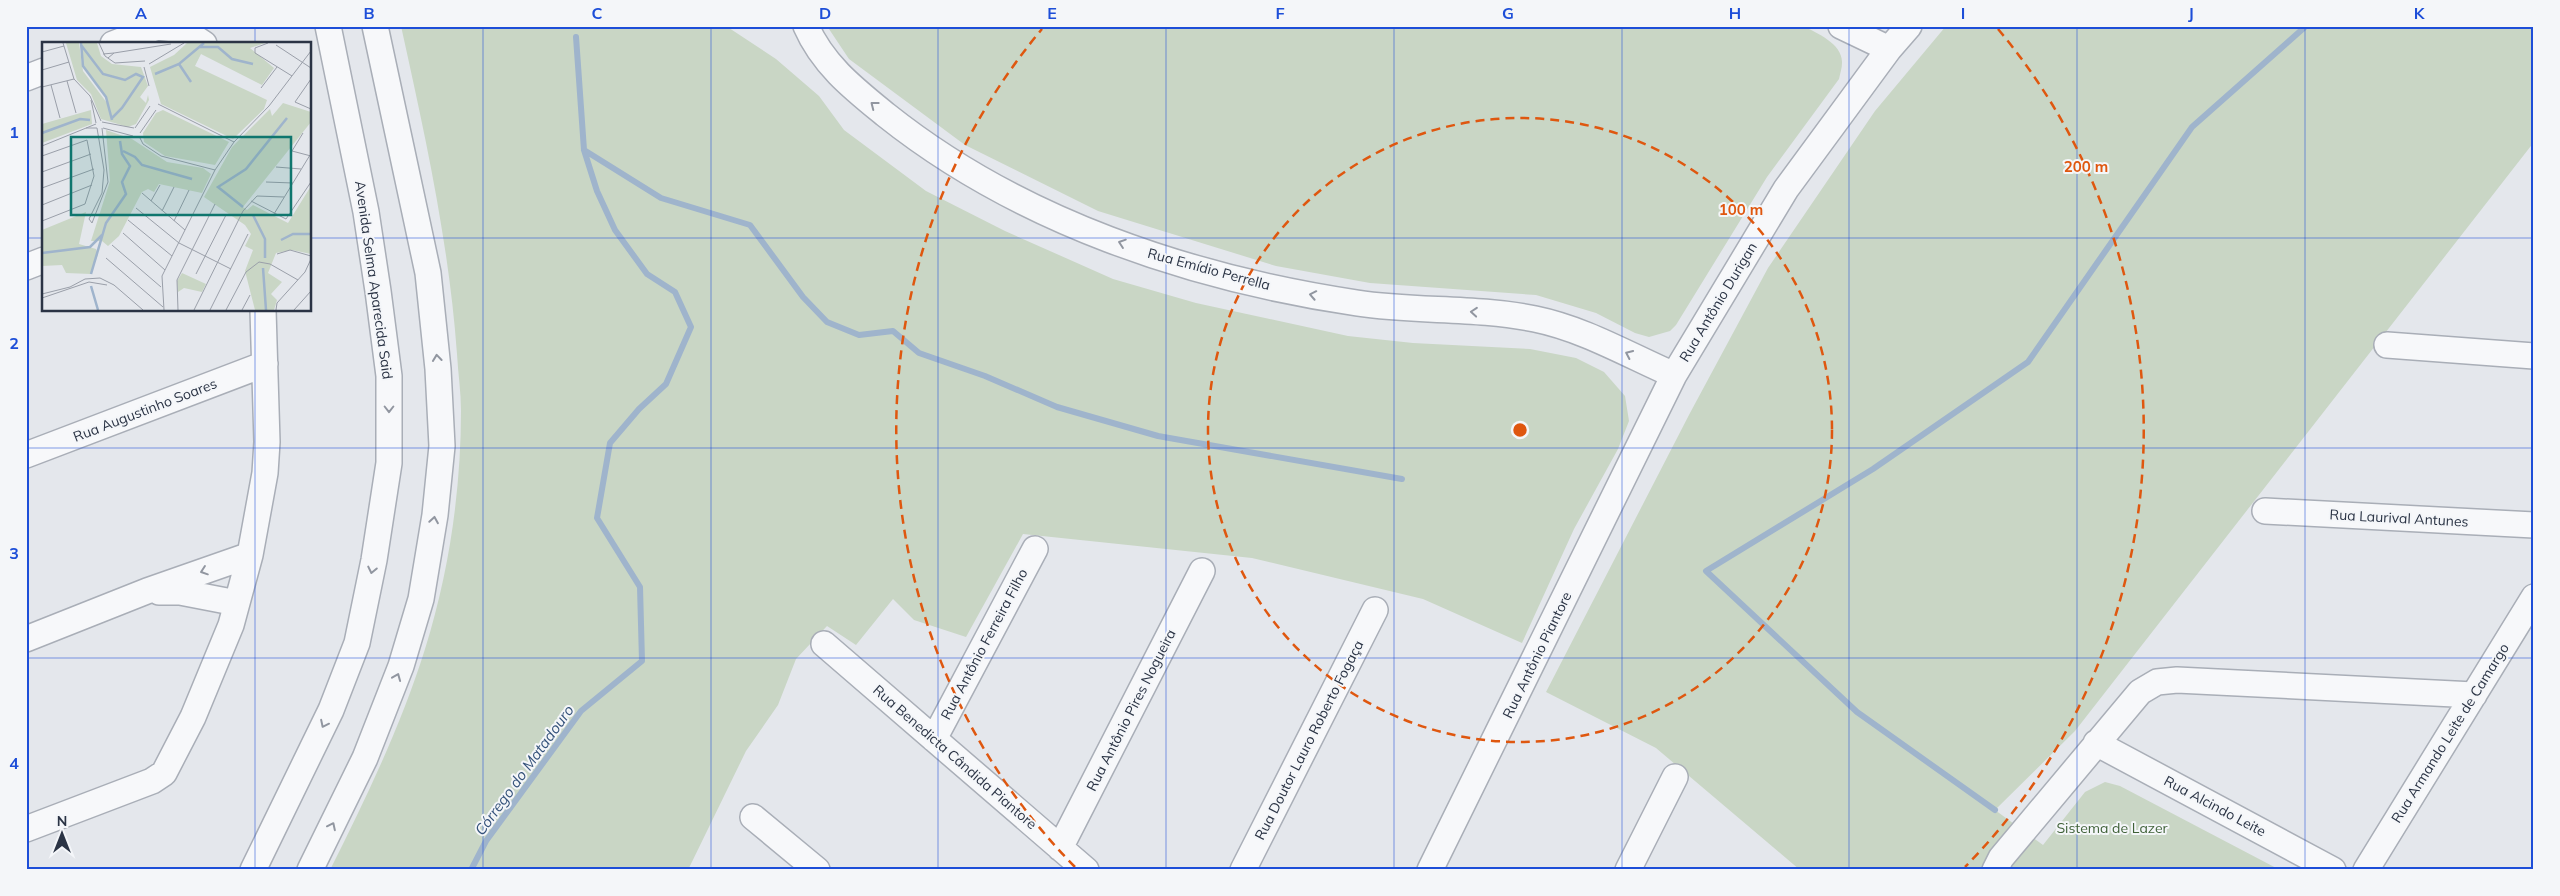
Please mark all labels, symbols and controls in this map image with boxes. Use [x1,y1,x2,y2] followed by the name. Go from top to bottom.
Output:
[135,3,147,23] text: A
[363,3,375,23] text: B
[592,3,603,23] text: C
[819,3,831,23] text: D
[1047,3,1057,23] text: E
[1275,3,1285,23] text: F
[1502,3,1514,23] text: G
[1729,3,1741,23] text: H
[1961,3,1965,23] text: I
[2188,3,2194,23] text: J
[2414,3,2426,23] text: K
[42,42,311,311] inset map
[870,101,879,110] one-way arrow
[9,122,19,142] text: 1
[2064,157,2108,176] text: 200 m
[351,180,397,380] street label: Avenida Selma Aparecida Said
[1719,200,1763,219] text: 100 m
[1118,239,1127,249] one-way arrow
[1675,239,1761,365] street label: Rua Antônio Durigan
[1146,244,1272,294] street label: Rua Emídio Perrella
[1308,290,1317,300] one-way arrow
[1470,307,1478,318] one-way arrow
[9,333,19,353] text: 2
[1626,350,1635,360] one-way arrow
[432,353,443,361] one-way arrow
[71,374,219,446] street label: Rua Augustinho Soares
[384,405,394,413] one-way arrow
[1511,421,1529,439] centre of rings
[2329,505,2469,531] street label: Rua Laurival Antunes
[428,515,438,524] one-way arrow
[9,543,19,563] text: 3
[367,565,378,574] one-way arrow
[937,565,1031,723] street label: Rua Antônio Ferreira Filho
[200,566,208,576] one-way arrow
[1498,589,1576,721] street label: Rua Antônio Piantore
[1082,626,1180,794] street label: Rua Antônio Pires Nogueira
[1251,637,1367,843] street label: Rua Doutor Lauro Roberto Fogaça
[2387,640,2513,826] street label: Rua Armando Leite de Camargo
[391,674,401,682] one-way arrow
[869,681,1041,833] street label: Rua Benedicta Cândida Piantore
[470,701,578,839] water label: Córrego do Matadouro
[320,719,330,728] one-way arrow
[9,753,19,773] text: 4
[2161,772,2269,840] street label: Rua Alcindo Leite
[38,808,88,858] north arrow
[57,812,67,830] text: N
[2056,819,2169,837] park label: Sistema de Lazer
[325,822,336,831] one-way arrow

